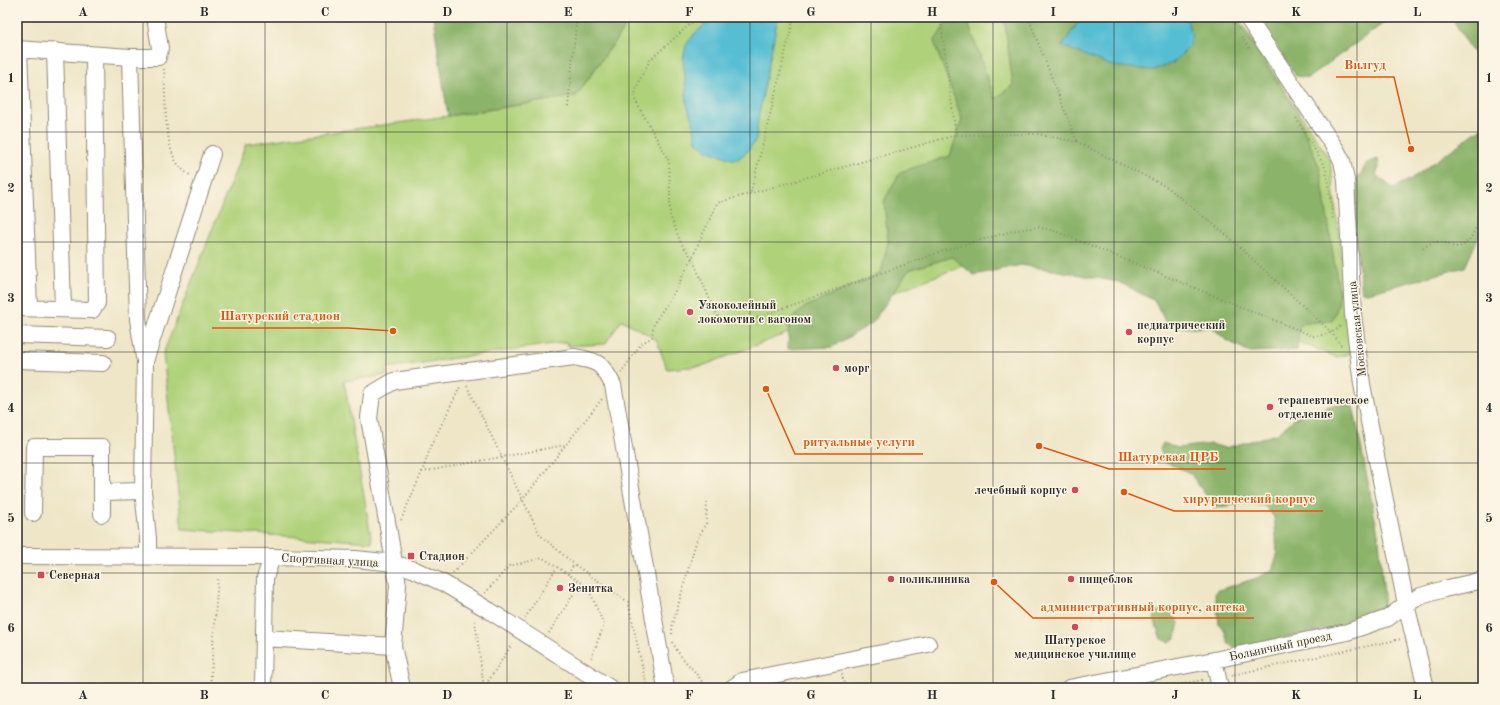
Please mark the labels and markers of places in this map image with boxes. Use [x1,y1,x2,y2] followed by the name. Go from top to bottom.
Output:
[1336,52,1394,77] callout: Вилгуд
[698,300,812,326] place label: Узкоколейный локомотив с вагоном
[212,303,348,328] callout: Шатурский стадион
[685,307,695,317] marker: Узкоколейный локомотив с вагоном
[1137,320,1226,346] place label: педиатрический корпус
[1124,327,1134,337] marker: педиатрический корпус
[831,363,841,373] marker: морг
[844,363,870,375] place label: морг
[1278,395,1369,421] place label: терапевтическое отделение
[1265,402,1275,412] marker: терапевтическое отделение
[795,429,923,454] callout: ритуальные услуги
[1109,444,1226,469] callout: Шатурская ЦРБ
[975,485,1067,497] place label: лечебный корпус
[1070,485,1080,495] marker: лечебный корпус
[1174,486,1323,511] callout: хирургический корпус
[406,551,416,561] marker: Стадион
[419,551,465,563] place label: Стадион
[36,570,46,580] marker: Северная
[49,570,100,582] place label: Северная
[886,574,896,584] marker: поликлиника
[899,574,970,586] place label: поликлиника
[1066,574,1076,584] marker: пищеблок
[1079,574,1134,586] place label: пищеблок
[555,583,565,593] marker: Зенитка
[568,583,613,595] place label: Зенитка
[1033,593,1254,618] callout: административный корпус, аптека
[1070,622,1080,632] marker: Шатурское медицинское училище
[1014,635,1136,661] place label: Шатурское медицинское училище

